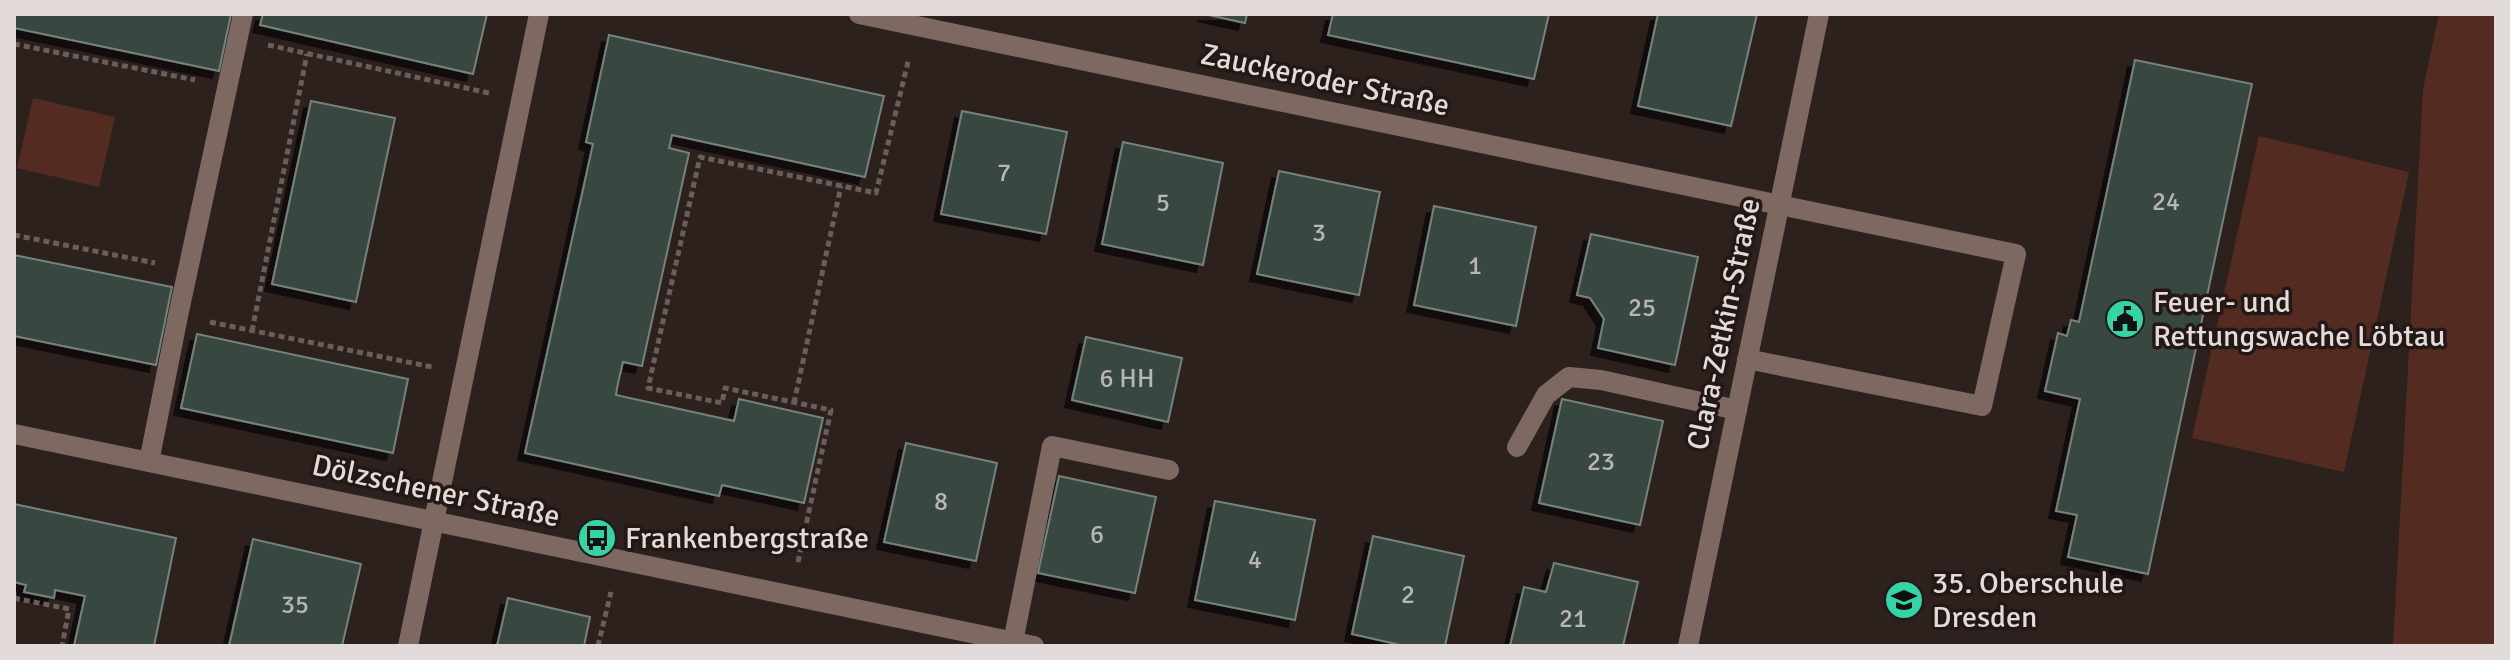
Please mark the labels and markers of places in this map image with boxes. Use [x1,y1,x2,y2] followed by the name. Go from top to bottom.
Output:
[2153,284,2445,355] place label: Feuer- und Rettungswache Löbtau
[2104,298,2146,340] public building icon: Feuer- und Rettungswache Löbtau
[576,517,618,559] bus stop icon: Frankenbergstraße
[625,520,869,557] place label: Frankenbergstraße
[1932,565,2124,636] place label: 35. Oberschule Dresden
[1883,579,1925,621] school or university icon: 35. Oberschule Dresden

